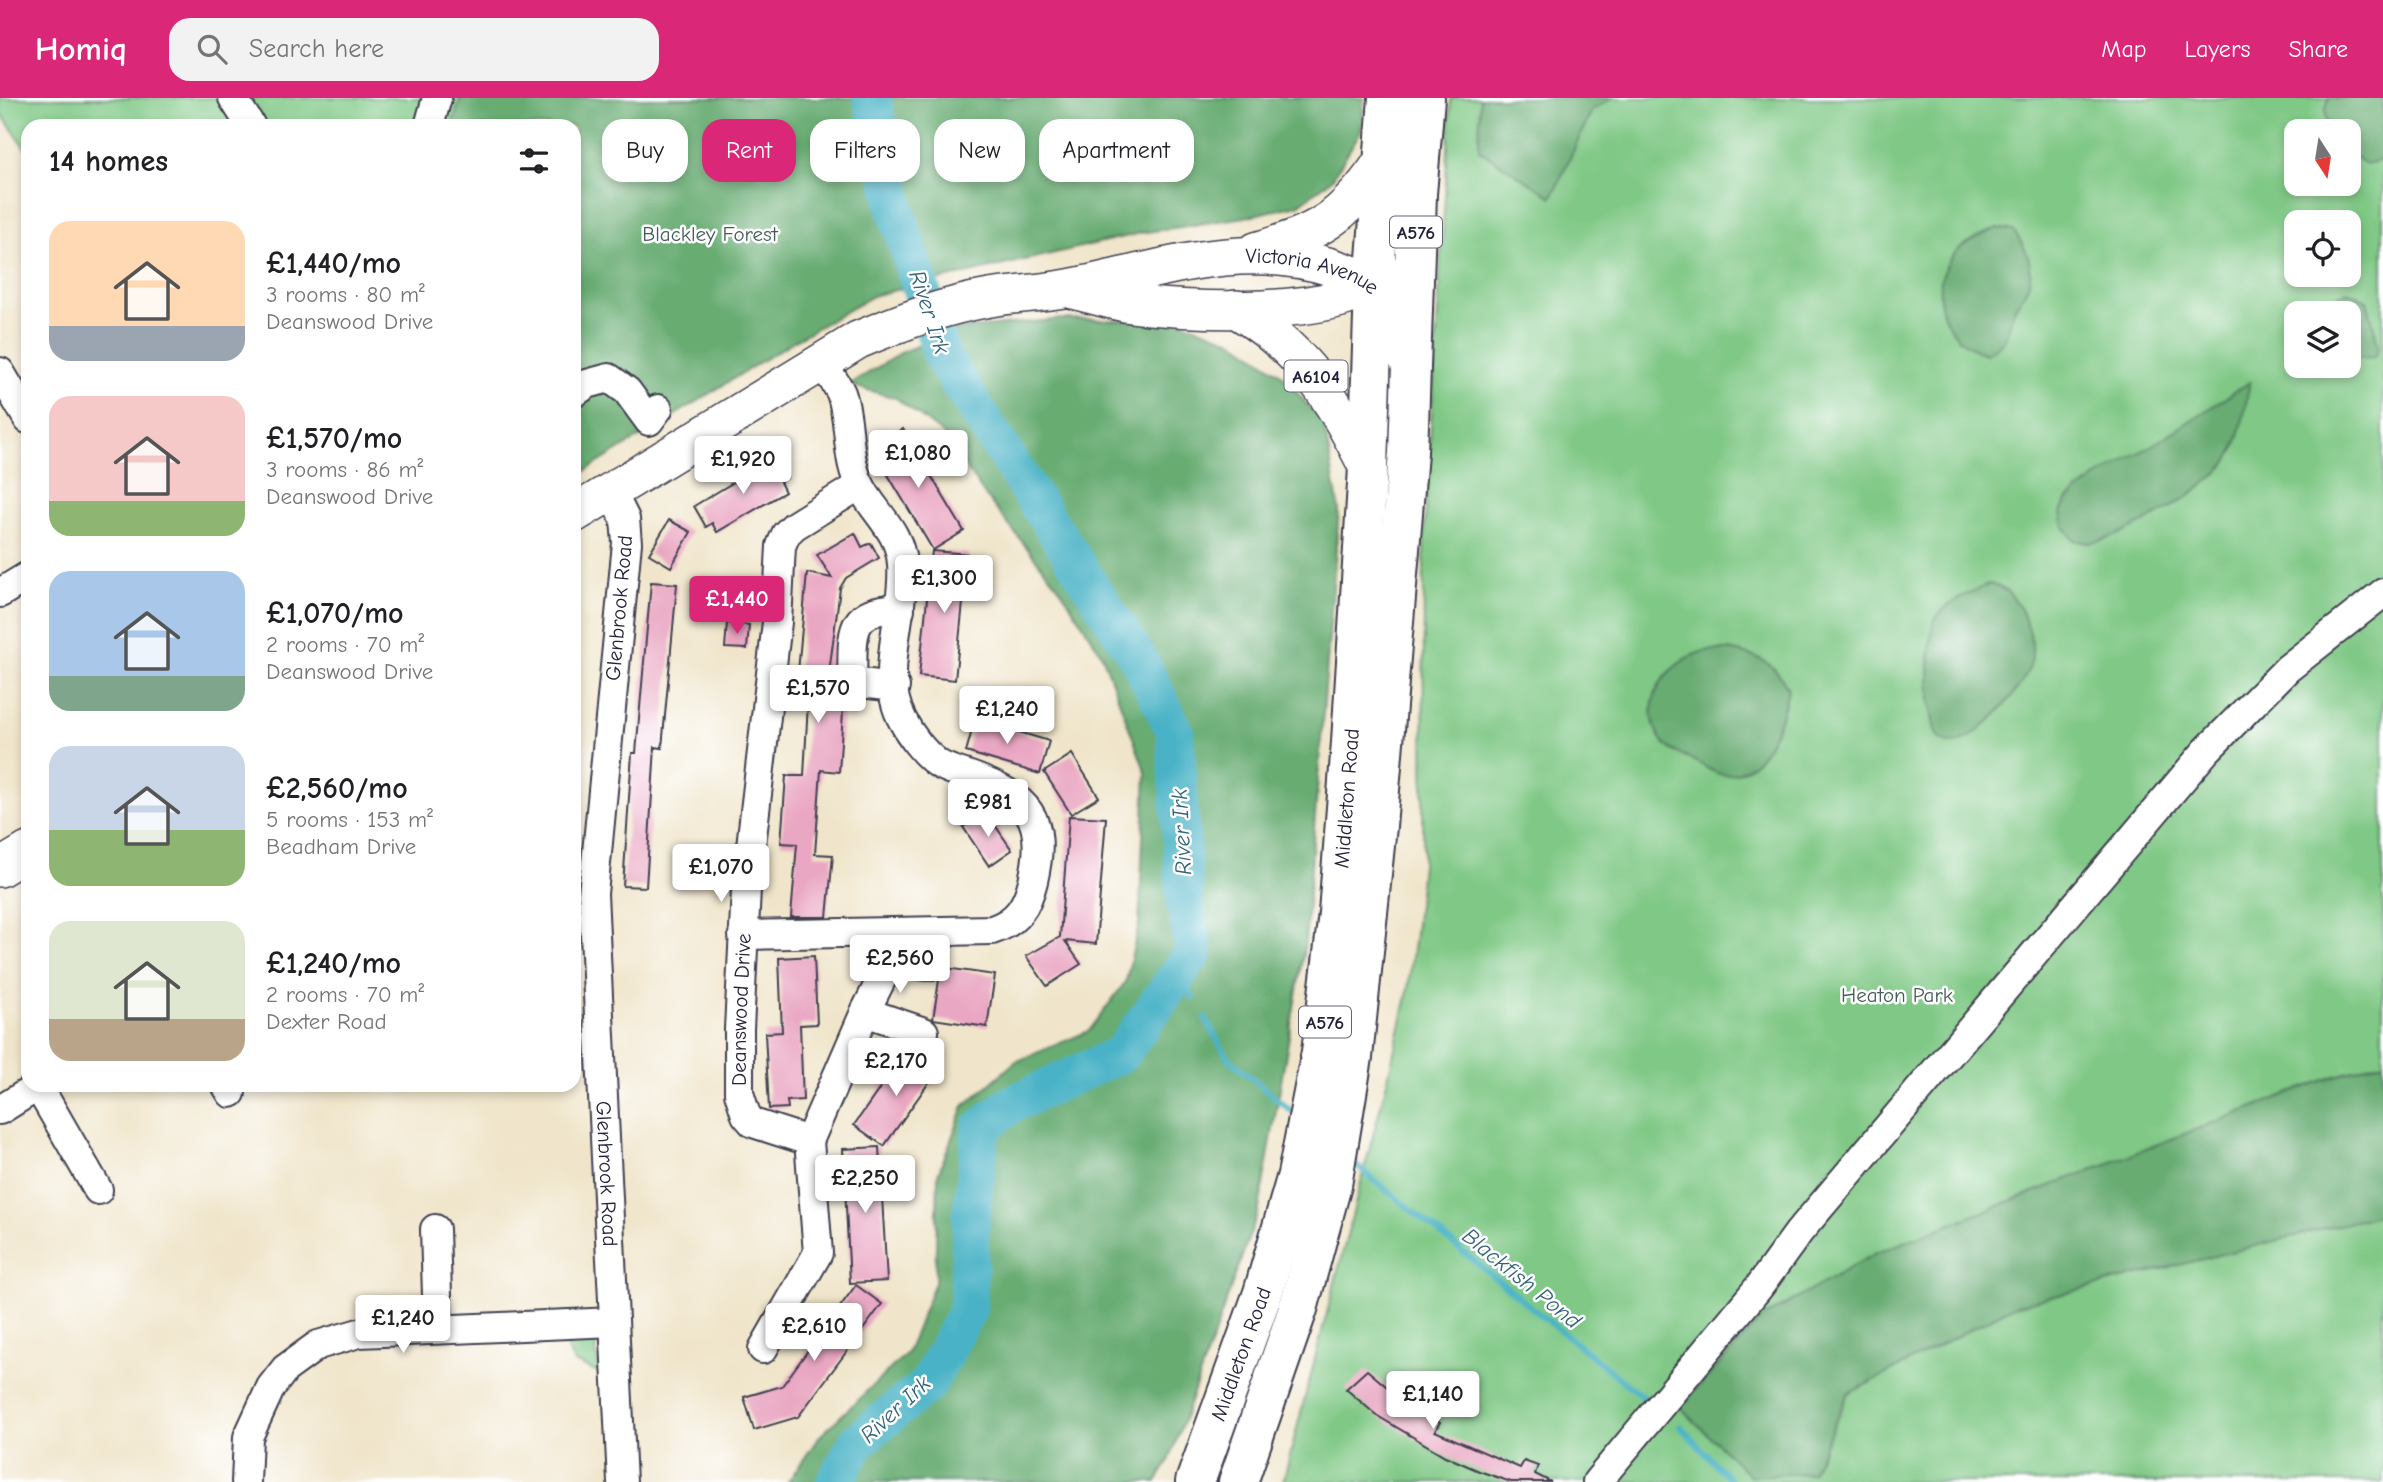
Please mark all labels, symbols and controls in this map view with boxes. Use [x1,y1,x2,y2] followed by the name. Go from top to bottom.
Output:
[169,18,659,81] search box
[35,30,127,68] text: Homiq
[193,30,231,68] icon: search
[249,34,384,64] text: Search here
[2101,35,2147,63] text: Map
[2185,35,2250,63] text: Layers
[2288,35,2348,63] text: Share
[602,119,688,182] chip: Buy
[702,119,796,182] chip: Rent
[810,119,920,182] chip: Filters
[934,119,1025,182] chip: New
[1039,119,1194,182] chip: Apartment
[2284,119,2361,196] north arrow
[2284,119,2361,378] map controls
[515,142,553,180] icon: filters
[49,144,168,179] text: 14 homes
[2284,210,2361,287] button: locate
[1390,216,1442,248] road number: A576
[642,222,779,246] park label: Blackley Forest
[1245,244,1384,299] street label: Victoria Avenue
[266,246,401,281] text: £1,440/mo
[105,249,189,333] icon: home
[903,267,956,358] water label: River Irk
[266,281,425,308] text: 3 rooms · 80 m²
[2284,301,2361,378] button: layers
[266,308,433,335] text: Deanswood Drive
[1284,360,1348,392] road number: A6104
[266,421,402,456] text: £1,570/mo
[105,424,189,508] icon: home
[861,430,975,490] pin: £1,080
[686,436,800,496] pin: £1,920
[885,439,951,466] text: £1,080
[710,445,776,472] text: £1,920
[266,456,423,483] text: 3 rooms · 86 m²
[266,483,433,510] text: Deanswood Drive
[601,534,637,682] street label: Glenbrook Road
[887,556,1001,615] pin: £1,300
[911,564,977,591] text: £1,300
[680,576,794,636] pin: £1,440
[705,585,769,612] text: £1,440
[266,596,404,631] text: £1,070/mo
[105,599,189,683] icon: home
[266,631,424,658] text: 2 rooms · 70 m²
[266,658,433,685] text: Deanswood Drive
[761,666,875,725] pin: £1,570
[786,674,850,701] text: £1,570
[950,686,1064,746] pin: £1,240
[975,695,1039,722] text: £1,240
[1329,728,1364,869] street label: Middleton Road
[266,771,408,806] text: £2,560/mo
[105,774,189,858] icon: home
[947,780,1029,839] pin: £981
[1166,787,1197,876] water label: River Irk
[964,788,1012,815] text: £981
[266,806,433,833] text: 5 rooms · 153 m²
[266,833,416,860] text: Beadham Drive
[664,844,778,904] pin: £1,070
[688,853,754,880] text: £1,070
[727,933,756,1086] street label: Deanswood Drive
[843,936,957,995] pin: £2,560
[866,944,934,971] text: £2,560
[266,946,401,981] text: £1,240/mo
[105,949,189,1033] icon: home
[266,981,424,1008] text: 2 rooms · 70 m²
[1841,983,1953,1007] park label: Heaton Park
[1299,1006,1351,1038] road number: A576
[266,1008,387,1035] text: Dexter Road
[839,1038,953,1098] pin: £2,170
[864,1047,928,1074] text: £2,170
[591,1100,622,1247] street label: Glenbrook Road
[808,1156,922,1215] pin: £2,250
[831,1164,899,1191] text: £2,250
[1457,1222,1587,1335] water label: Blackfish Pond
[1206,1284,1276,1424] street label: Middleton Road
[346,1296,460,1355] pin: £1,240
[371,1304,435,1331] text: £1,240
[757,1304,871,1363] pin: £2,610
[781,1312,847,1339] text: £2,610
[855,1370,937,1449] water label: River Irk
[1376,1372,1490,1431] pin: £1,140
[1402,1380,1464,1407] text: £1,140

